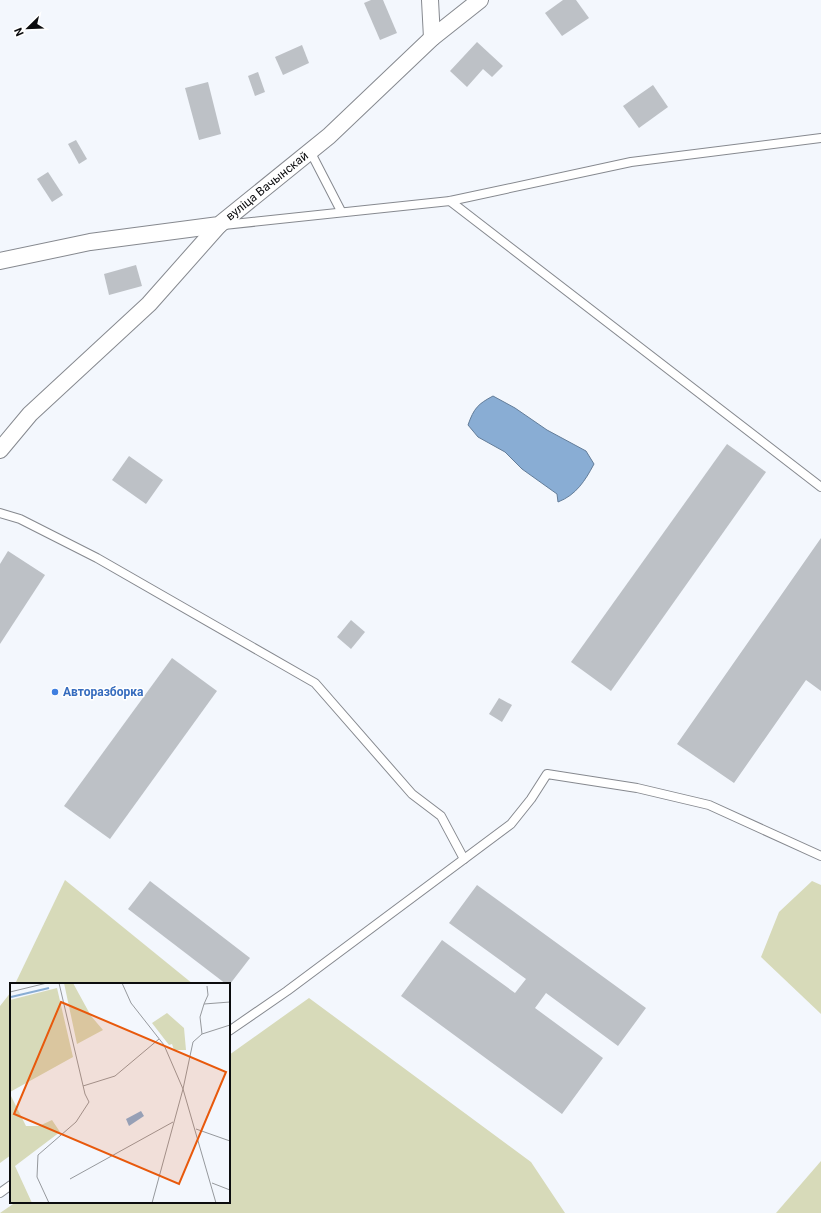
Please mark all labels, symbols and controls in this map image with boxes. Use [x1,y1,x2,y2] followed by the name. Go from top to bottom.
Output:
[8,8,48,48] north arrow
[12,25,27,38] text: N
[223,149,311,223] street label: вуліца Вачынскай
[63,685,144,699] place label: Авторазборка
[50,687,60,697] marker: Авторазборка
[10,983,230,1203] inset map

